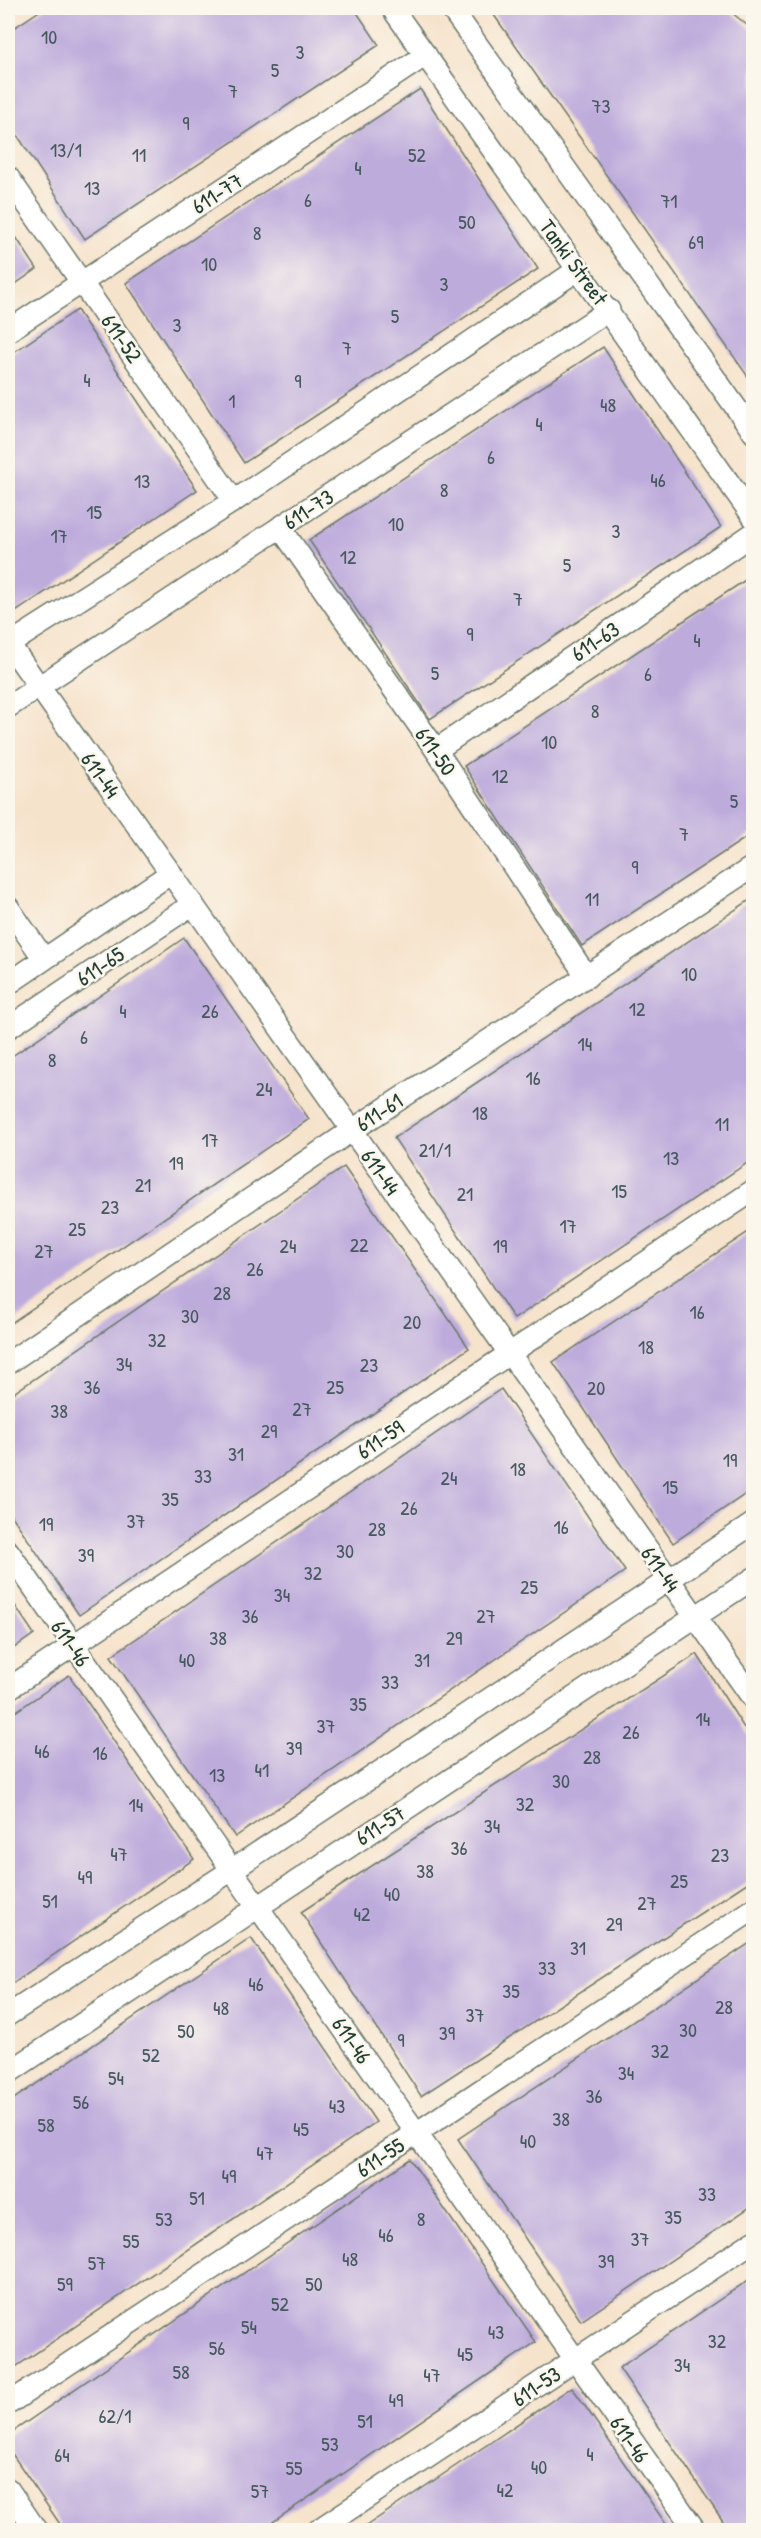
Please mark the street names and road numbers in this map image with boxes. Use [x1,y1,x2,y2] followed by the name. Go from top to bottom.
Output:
[186,165,248,221] street label: 611-77
[533,213,616,311] street label: Tanki Street
[94,308,150,369] street label: 611-52
[277,482,339,536] street label: 611-73
[565,614,625,668] street label: 611-63
[409,721,464,781] street label: 611-50
[74,746,128,804] street label: 611-44
[70,939,130,993] street label: 611-65
[350,1086,408,1138] street label: 611-61
[354,1143,408,1201] street label: 611-44
[350,1412,410,1466] street label: 611-59
[634,1540,688,1598] street label: 611-44
[44,1614,98,1673] street label: 611-46
[349,1798,411,1852] street label: 611-57
[325,2011,379,2070] street label: 611-46
[350,2130,410,2184] street label: 611-55
[506,2359,566,2413] street label: 611-53
[603,2410,657,2469] street label: 611-46

